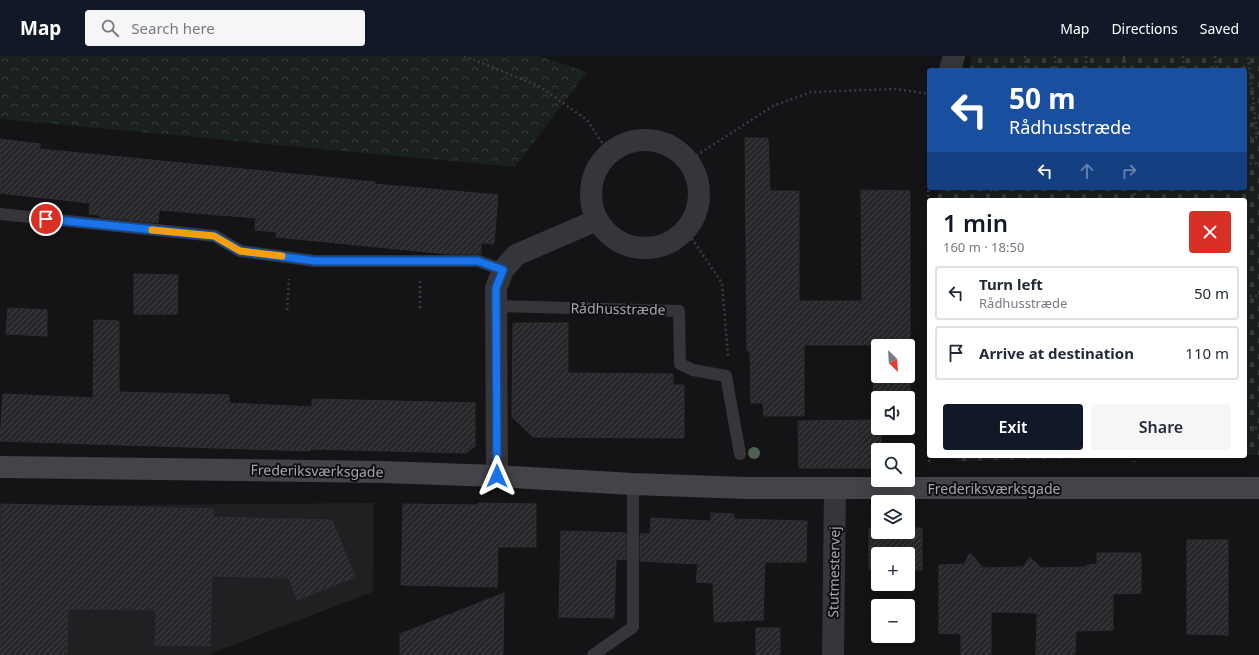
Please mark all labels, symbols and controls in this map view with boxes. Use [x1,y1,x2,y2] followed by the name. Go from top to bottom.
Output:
[85,10,365,46] search box
[20,15,61,41] text: Map
[99,17,121,39] icon: search
[131,18,215,38] text: Search here
[1060,19,1089,38] text: Map
[1111,19,1178,38] text: Directions
[1200,19,1239,38] text: Saved
[1009,79,1076,117] text: 50 m
[943,84,995,136] icon: left
[1009,115,1131,139] text: Rådhusstræde
[1034,160,1056,182] icon: left
[1076,160,1098,182] icon: ahead
[1118,160,1140,182] icon: right
[29,202,63,236] pin
[943,206,1008,239] text: 1 min
[35,208,57,230] icon: arrive
[1189,211,1231,253] button: close
[943,238,1024,256] text: 160 m · 18:50
[979,274,1043,294] text: Turn left
[945,282,967,304] icon: left
[1194,283,1229,303] text: 50 m
[979,294,1067,312] text: Rådhusstræde
[570,298,666,319] street label: Rådhusstræde
[871,339,915,383] north arrow
[871,339,915,643] map controls
[945,342,967,364] icon: arrive
[979,343,1134,363] text: Arrive at destination
[1185,343,1229,363] text: 110 m
[871,391,915,435] button: sound
[943,404,1083,450] button: Exit
[1091,404,1231,450] button: Share
[871,443,915,487] button: search
[476,455,518,497] position arrow
[250,460,384,481] street label: Frederiksværksgade
[928,479,1061,498] street label: Frederiksværksgade
[871,495,915,539] button: layers
[823,526,844,618] street label: Stutmestervej
[871,547,915,591] button: +
[871,599,915,643] button: −

